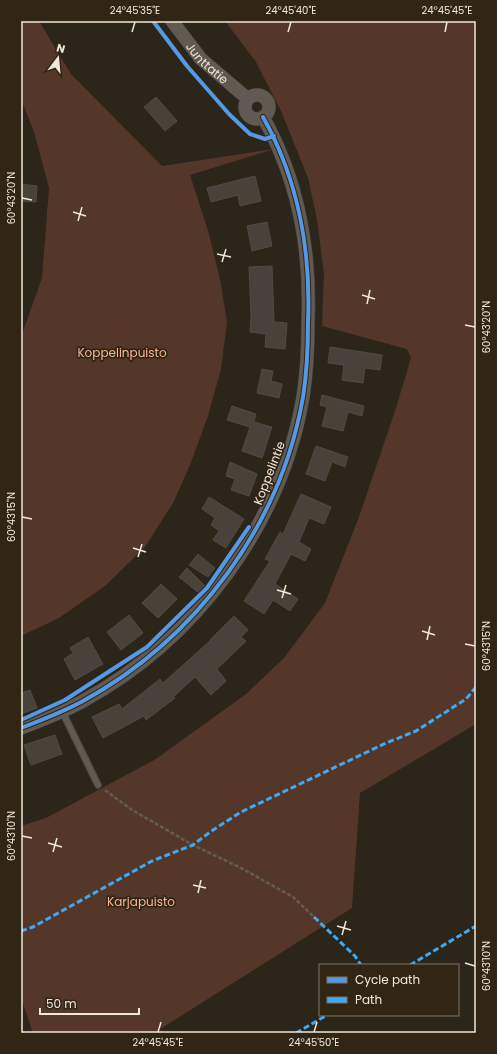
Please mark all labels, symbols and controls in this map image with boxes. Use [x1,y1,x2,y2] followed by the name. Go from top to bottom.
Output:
[110,3,160,18] text: 24°45'35"E
[266,3,316,18] text: 24°45'40"E
[422,3,472,18] text: 24°45'45"E
[38,38,78,78] north arrow
[182,38,232,87] street label: Junttatie
[55,40,67,57] text: N
[4,172,19,224] text: 60°43'20"N
[479,301,494,353] text: 60°43'20"N
[77,344,167,361] park label: Koppelinpuisto
[249,439,289,507] street label: Koppelintie
[4,492,19,542] text: 60°43'15"N
[479,621,494,671] text: 60°43'15"N
[4,811,19,861] text: 60°43'10"N
[107,893,175,910] park label: Karjapuisto
[479,941,494,991] text: 60°43'10"N
[319,964,459,1016] legend
[355,971,420,988] text: Cycle path
[40,990,139,1016] scale bar
[355,991,382,1008] text: Path
[46,995,77,1012] text: 50 m
[133,1035,183,1050] text: 24°45'45"E
[289,1035,339,1050] text: 24°45'50"E

